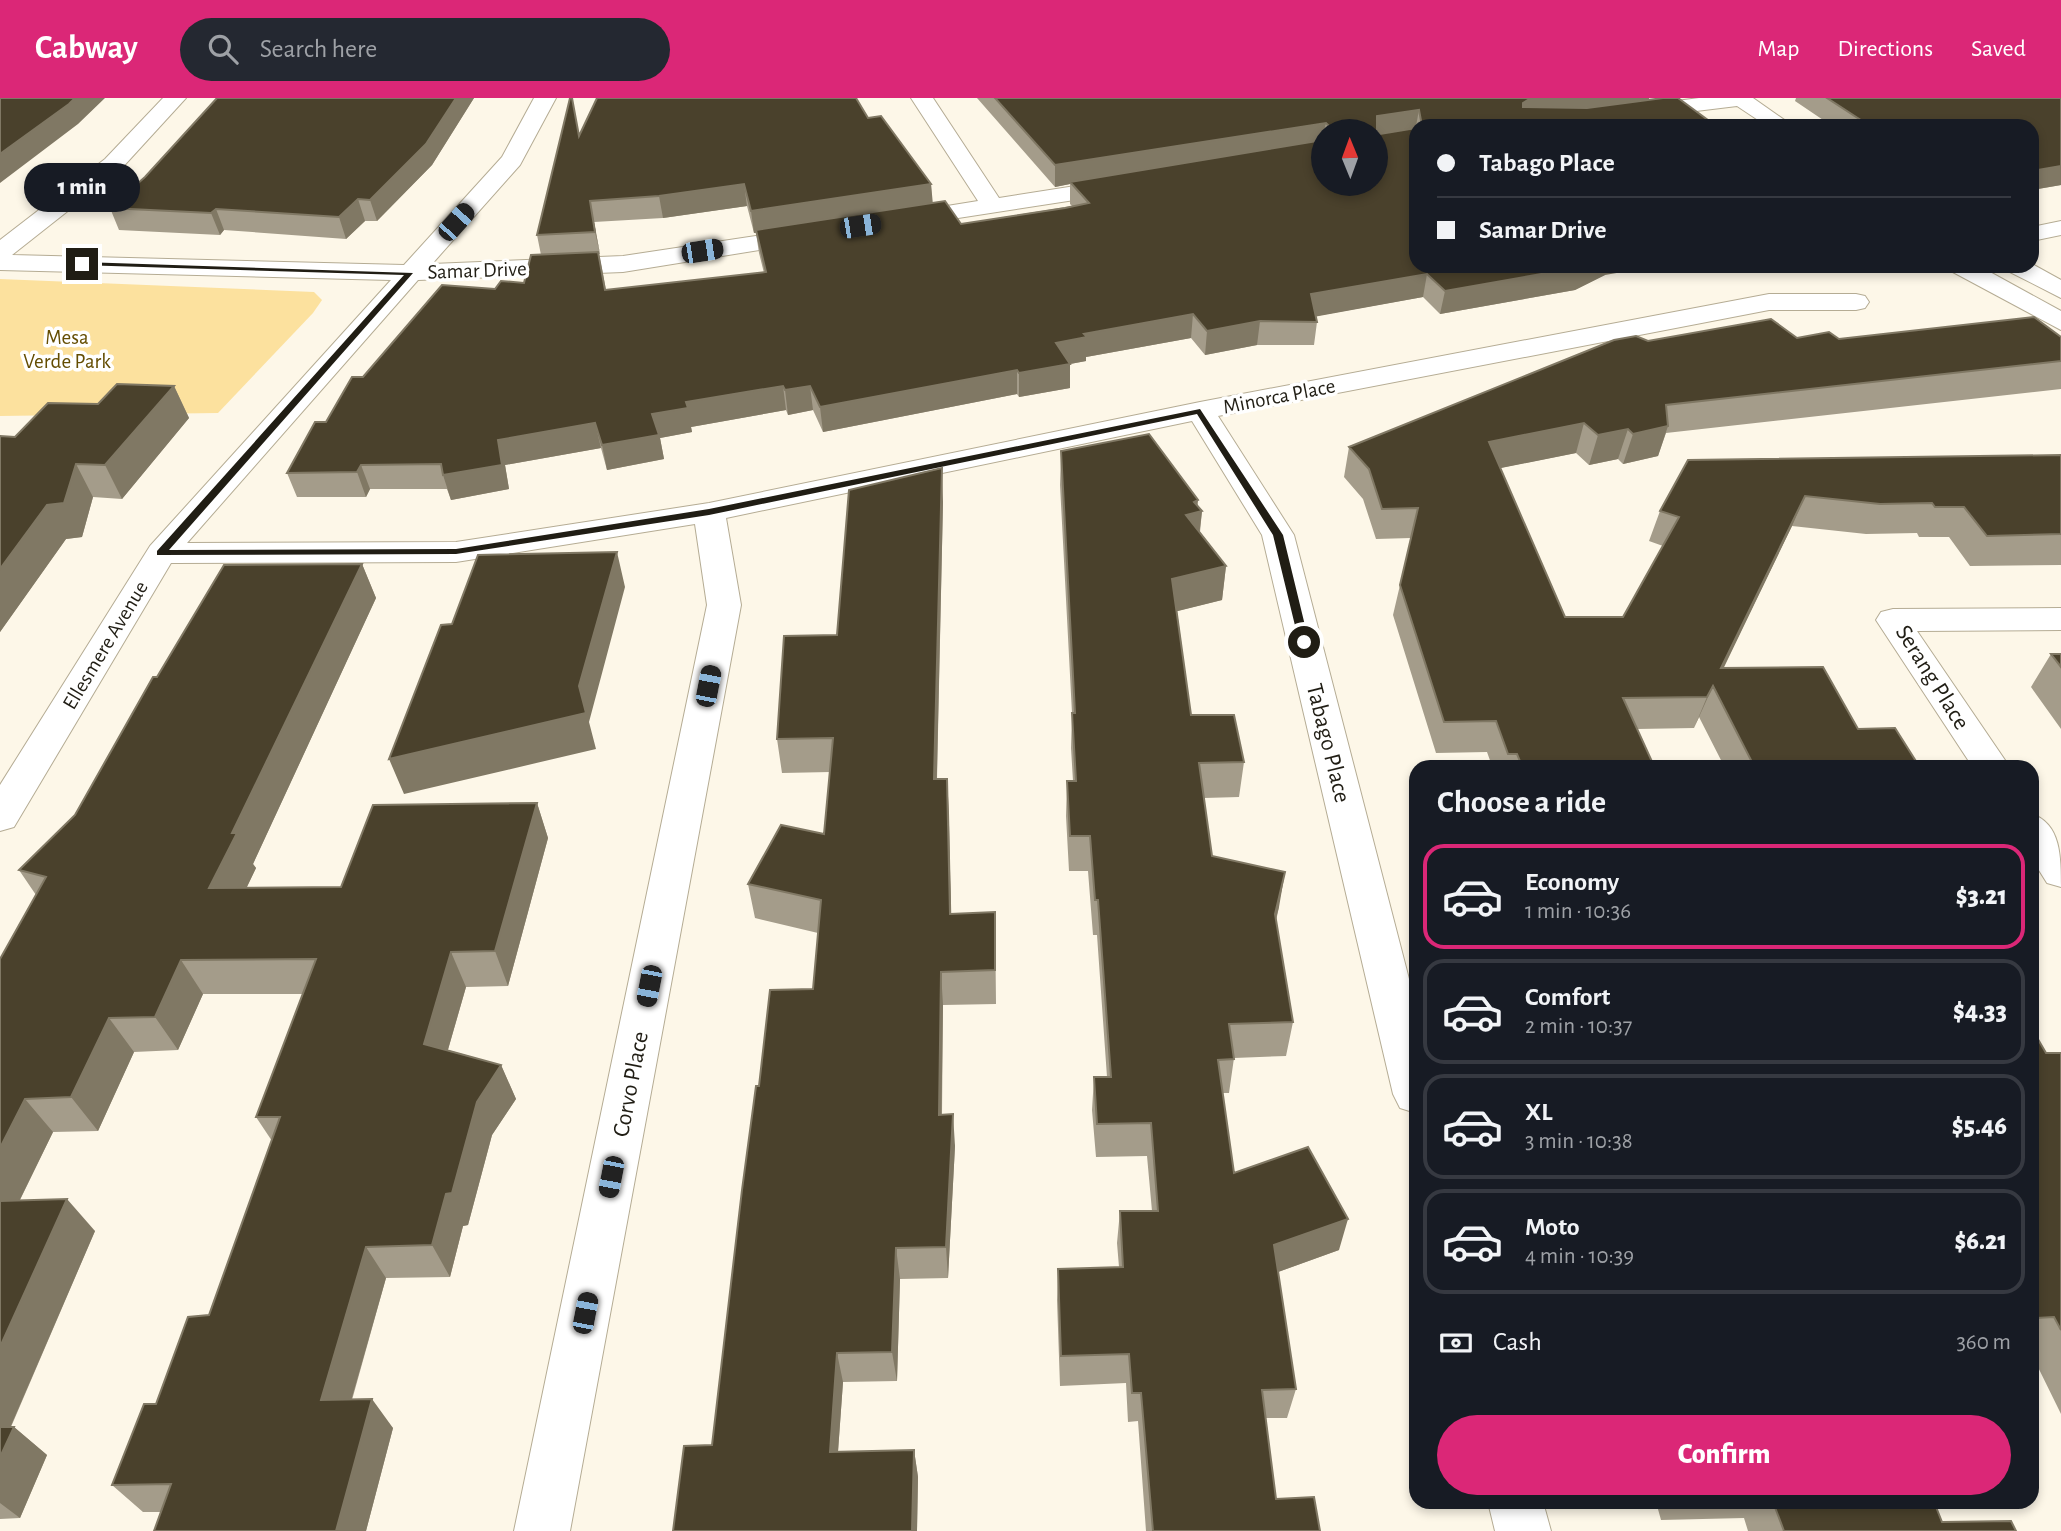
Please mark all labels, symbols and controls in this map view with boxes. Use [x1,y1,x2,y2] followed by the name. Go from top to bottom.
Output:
[180,18,670,81] search box
[204,30,242,68] icon: search
[35,32,138,65] text: Cabway
[260,36,377,62] text: Search here
[1757,37,1799,61] text: Map
[1837,37,1933,61] text: Directions
[1971,37,2026,61] text: Saved
[1311,119,1388,196] north arrow
[1311,119,1388,196] map controls
[1479,150,1615,176] text: Tabago Place
[24,162,140,212] callout: 1 min
[58,176,106,199] text: 1 min
[435,199,478,245] car
[838,212,883,240] car
[1479,217,1606,243] text: Samar Drive
[680,237,725,265] car
[66,248,98,280] route end
[427,258,527,283] street label: Samar Drive
[23,327,111,372] park label: Mesa Verde Park
[1221,375,1337,418] street label: Minorca Place
[59,577,152,713] street label: Ellesmere Avenue
[1891,621,1974,734] street label: Serang Place
[1288,626,1320,658] route start
[694,663,723,709] car
[1302,681,1354,805] street label: Tabago Place
[1437,786,1606,818] text: Choose a ride
[1441,865,1504,928] icon: car
[1525,869,1619,895] text: Economy
[1956,883,2007,909] text: $3.21
[1525,900,1631,923] text: 1 min · 10:36
[635,963,664,1009] car
[1441,980,1504,1043] icon: car
[1525,984,1610,1010] text: Comfort
[1953,998,2007,1024] text: $4.33
[1525,1015,1632,1038] text: 2 min · 10:37
[609,1029,653,1139] street label: Corvo Place
[1441,1095,1504,1158] icon: car
[1525,1099,1552,1125] text: XL
[1952,1113,2007,1139] text: $5.46
[1525,1130,1633,1153] text: 3 min · 10:38
[597,1154,626,1200] car
[1441,1210,1504,1273] icon: car
[1525,1214,1580,1240] text: Moto
[1954,1228,2007,1254] text: $6.21
[1525,1245,1634,1268] text: 4 min · 10:39
[571,1290,600,1336] car
[1437,1324,1475,1362] icon: cash
[1493,1329,1542,1355] text: Cash
[1956,1331,2011,1354] text: 360 m
[1437,1415,2011,1495] button: Confirm

